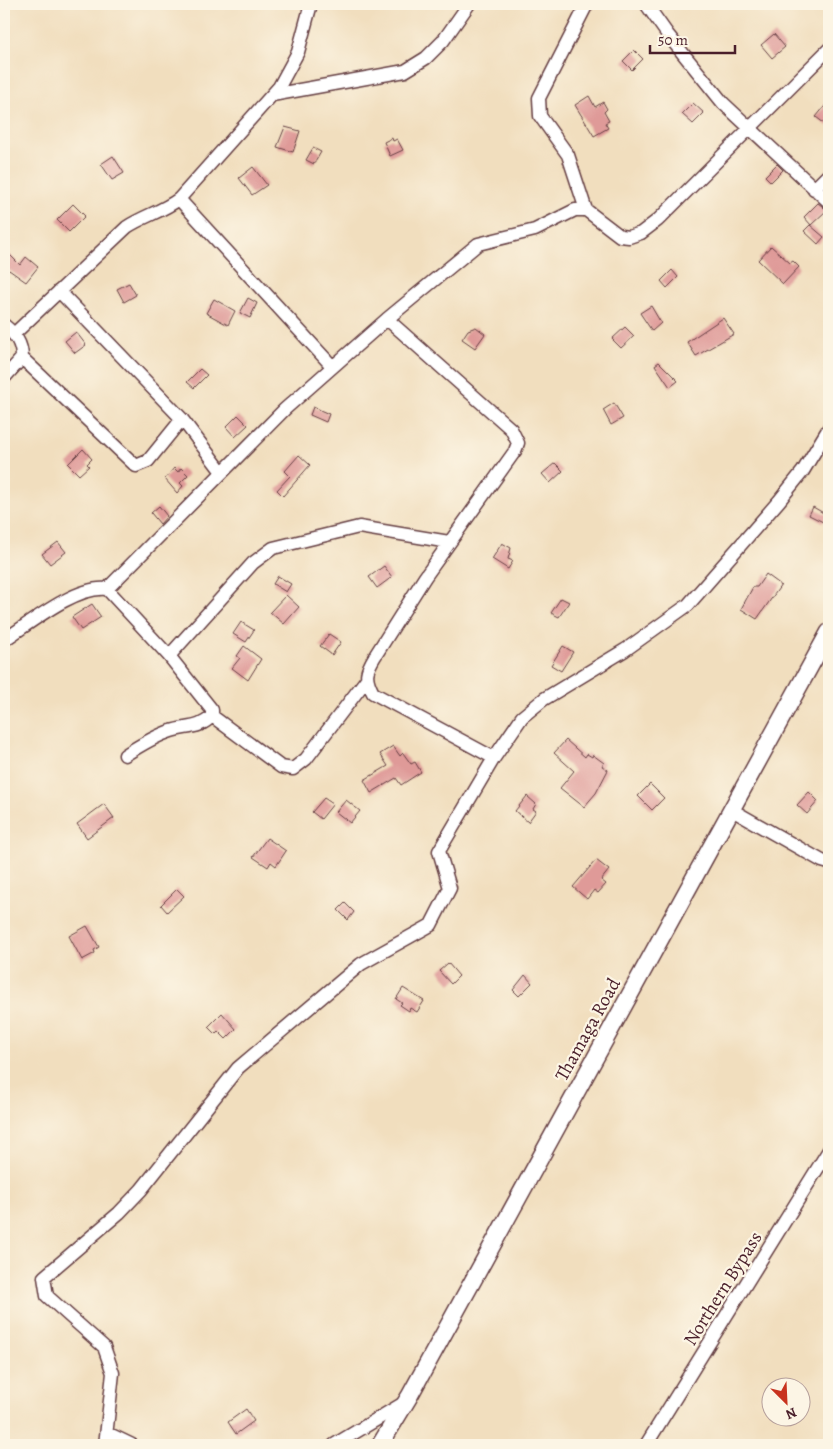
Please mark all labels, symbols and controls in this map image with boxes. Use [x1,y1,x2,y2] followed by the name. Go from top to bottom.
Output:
[650,22,736,54] scale bar
[658,30,688,50] text: 50 m
[549,973,627,1086] street label: Thamaga Road
[677,1226,768,1351] street label: Northern Bypass
[760,1376,810,1426] north arrow
[783,1403,800,1424] text: N

